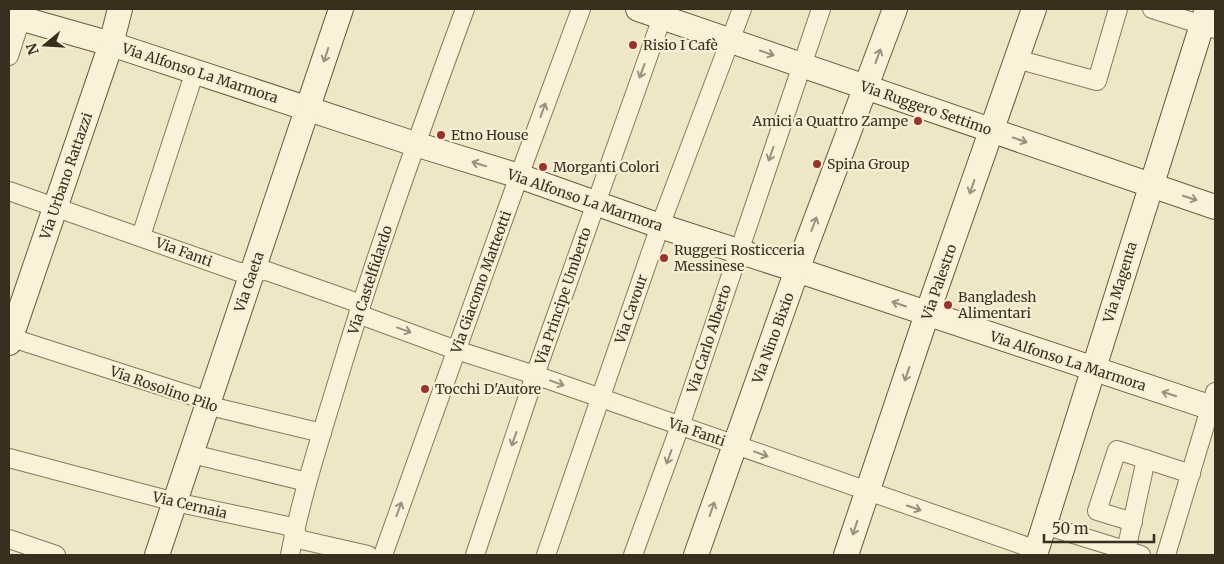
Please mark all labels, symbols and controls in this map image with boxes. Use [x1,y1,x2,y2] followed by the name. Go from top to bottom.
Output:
[20,20,70,70] north arrow
[643,36,718,54] place label: Risio I Cafè
[119,39,281,107] street label: Via Alfonso La Marmora
[627,39,639,51] marker: Risio I Cafè
[22,41,43,57] text: N
[320,47,330,63] one-way arrow
[758,49,774,58] one-way arrow
[873,49,883,64] one-way arrow
[637,63,646,78] one-way arrow
[857,77,994,139] street label: Via Ruggero Settimo
[539,102,548,118] one-way arrow
[35,110,96,243] street label: Via Urbano Rattazzi
[751,112,908,130] place label: Amici a Quattro Zampe
[912,115,924,127] marker: Amici a Quattro Zampe
[451,126,528,144] place label: Etno House
[435,129,447,141] marker: Etno House
[1011,136,1027,145] one-way arrow
[766,146,776,162] one-way arrow
[827,155,910,173] place label: Spina Group
[553,158,660,176] place label: Morganti Colori
[811,158,823,170] marker: Spina Group
[472,159,487,168] one-way arrow
[537,161,549,173] marker: Morganti Colori
[504,165,666,235] street label: Via Alfonso La Marmora
[967,179,976,194] one-way arrow
[1181,194,1197,203] one-way arrow
[446,208,515,357] street label: Via Giacomo Matteotti
[811,217,820,232] one-way arrow
[344,223,396,338] street label: Via Castelfidardo
[531,225,595,368] street label: Via Principe Umberto
[152,233,215,271] street label: Via Fanti
[1099,239,1141,326] street label: Via Magenta
[674,241,805,275] place label: Ruggeri Rosticceria Messinese
[917,242,960,323] street label: Via Palestro
[230,249,268,316] street label: Via Gaeta
[658,252,670,264] marker: Ruggeri Rosticceria Messinese
[610,272,651,347] street label: Via Cavour
[683,282,735,396] street label: Via Carlo Alberto
[957,288,1037,322] place label: Bangladesh Alimentari
[748,290,798,387] street label: Via Nino Bixio
[891,299,907,308] one-way arrow
[942,299,954,311] marker: Bangladesh Alimentari
[396,326,411,335] one-way arrow
[987,327,1149,395] street label: Via Alfonso La Marmora
[107,362,220,416] street label: Via Rosolino Pilo
[902,365,911,381] one-way arrow
[549,379,565,388] one-way arrow
[435,380,541,398] place label: Tocchi D'Autore
[419,383,431,395] marker: Tocchi D'Autore
[1161,389,1177,399] one-way arrow
[665,414,728,450] street label: Via Fanti
[509,431,518,447] one-way arrow
[664,449,673,464] one-way arrow
[752,450,768,459] one-way arrow
[150,487,230,522] street label: Via Cernaia
[708,501,718,517] one-way arrow
[395,502,404,518] one-way arrow
[906,504,921,513] one-way arrow
[1044,512,1154,544] scale bar
[850,519,859,535] one-way arrow
[1052,519,1089,538] text: 50 m

